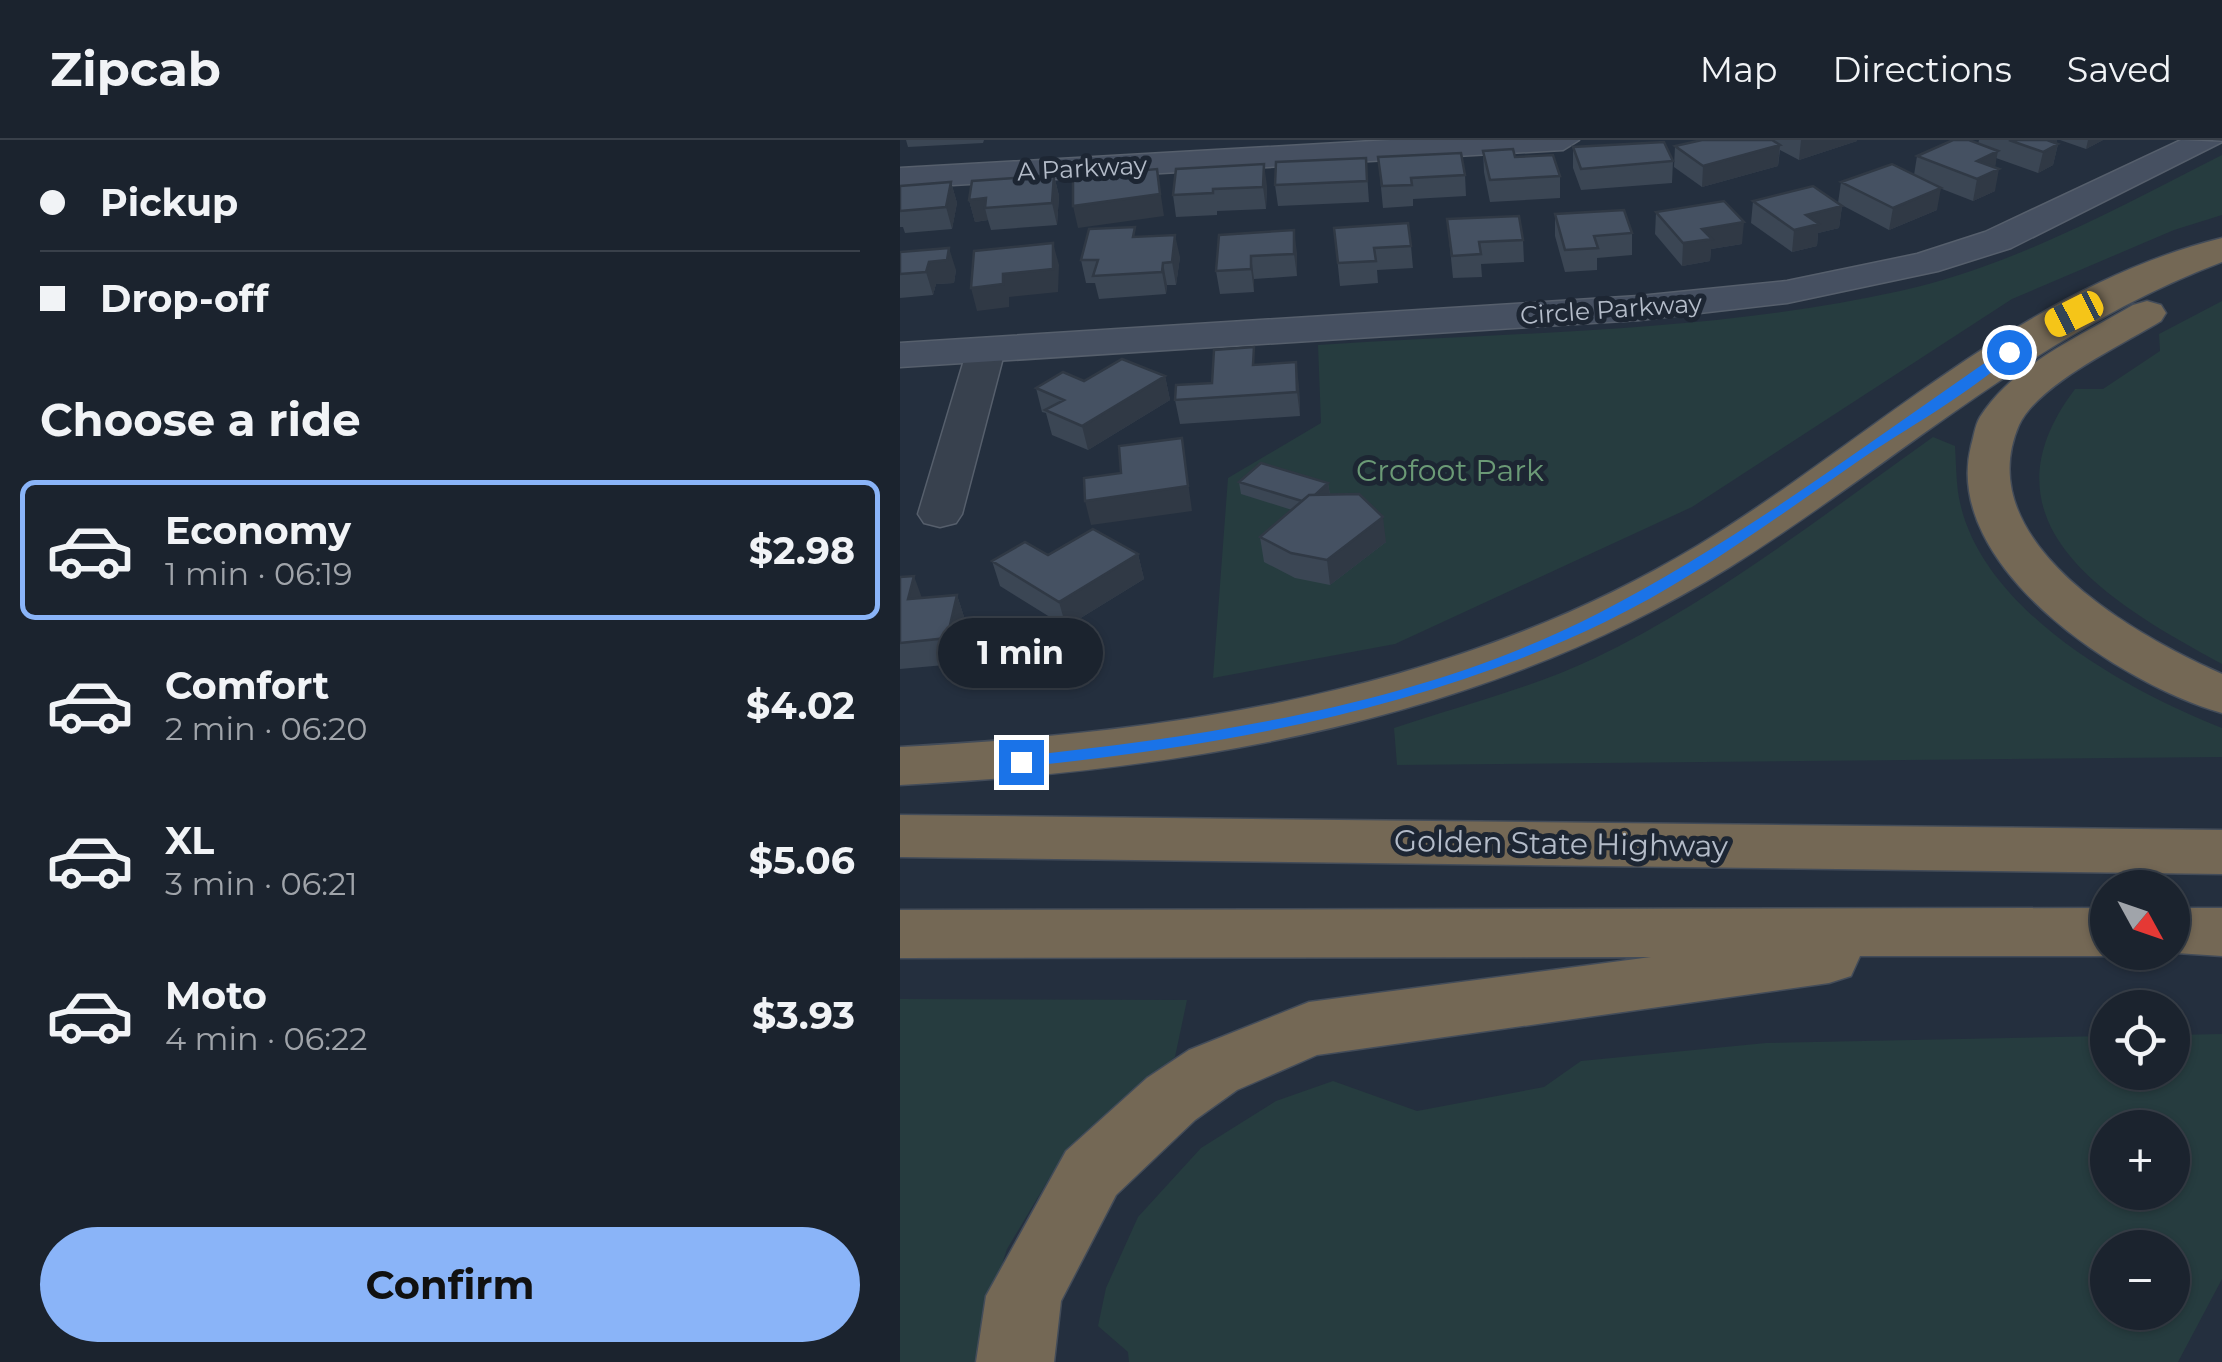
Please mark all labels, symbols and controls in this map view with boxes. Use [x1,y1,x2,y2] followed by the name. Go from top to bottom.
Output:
[50,40,221,98] text: Zipcab
[1700,48,1778,91] text: Map
[1833,48,2012,91] text: Directions
[2067,48,2172,91] text: Saved
[1016,150,1148,186] street label: A Parkway
[100,179,238,226] text: Pickup
[100,275,269,322] text: Drop-off
[2040,287,2108,341] car
[1519,288,1703,330] street label: Circle Parkway
[1987,330,2032,375] route start
[40,392,361,447] text: Choose a ride
[1356,452,1544,489] park label: Crofoot Park
[45,505,135,595] icon: car
[165,507,351,554] text: Economy
[749,527,855,574] text: $2.98
[165,554,352,593] text: 1 min · 06:19
[938,617,1104,687] callout: 1 min
[977,633,1064,672] text: 1 min
[45,660,135,750] icon: car
[165,662,329,709] text: Comfort
[746,682,855,729] text: $4.02
[165,709,367,748] text: 2 min · 06:20
[999,740,1044,785] route end
[45,815,135,905] icon: car
[165,817,214,864] text: XL
[1394,822,1729,865] street label: Golden State Highway
[749,837,855,884] text: $5.06
[165,864,358,903] text: 3 min · 06:21
[2090,870,2190,970] north arrow
[2090,870,2190,1330] map controls
[45,970,135,1060] icon: car
[165,972,267,1019] text: Moto
[2090,990,2190,1090] button: locate
[752,992,855,1039] text: $3.93
[165,1019,367,1058] text: 4 min · 06:22
[2090,1110,2190,1210] button: +
[40,1227,860,1342] button: Confirm
[2090,1230,2190,1330] button: −

